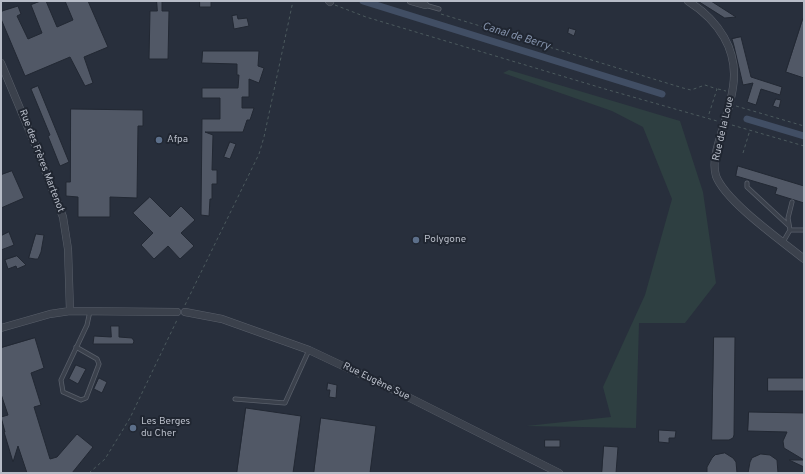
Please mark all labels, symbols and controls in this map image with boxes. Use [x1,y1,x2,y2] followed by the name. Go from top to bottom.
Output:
[480,20,552,54] water label: Canal de Berry
[711,96,737,162] street label: Rue de la Loue
[16,108,66,214] street label: Rue des Frères Martenot
[167,134,188,146] place label: Afpa
[154,135,164,145] marker: Afpa
[424,234,466,246] place label: Polygone
[411,235,421,245] marker: Polygone
[341,361,411,403] street label: Rue Eugène Sue
[141,416,190,440] place label: Les Berges du Cher
[128,423,138,433] marker: Les Berges du Cher

